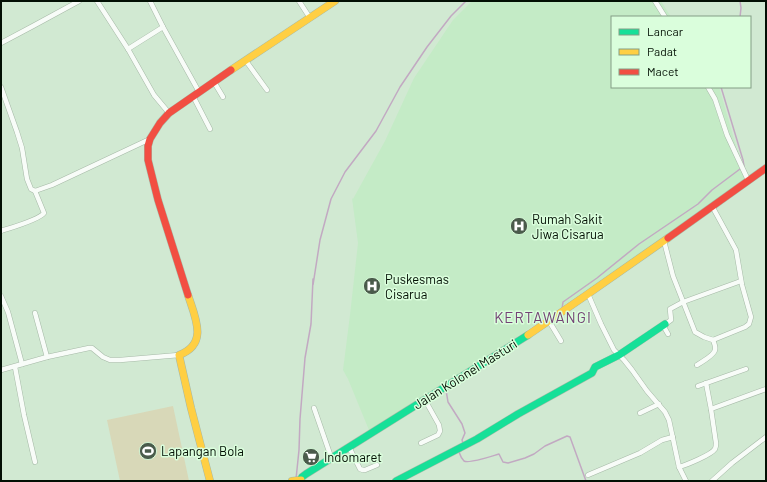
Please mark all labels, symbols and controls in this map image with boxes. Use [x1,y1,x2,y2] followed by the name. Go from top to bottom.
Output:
[611,16,751,88] legend
[647,24,684,38] text: Lancar
[647,44,677,58] text: Padat
[647,64,679,78] text: Macet
[532,211,604,242] place label: Rumah Sakit Jiwa Cisarua
[509,216,529,236] hospital icon: Rumah Sakit Jiwa Cisarua
[385,271,449,302] place label: Puskesmas Cisarua
[362,276,382,296] hospital icon: Puskesmas Cisarua
[494,308,592,326] district label: KERTAWANGI
[410,336,520,412] street label: Jalan Kolonel Masturi
[138,441,158,461] sports icon: Lapangan Bola
[161,443,244,459] place label: Lapangan Bola
[301,447,321,467] supermarket icon: Indomaret
[324,449,382,465] place label: Indomaret

